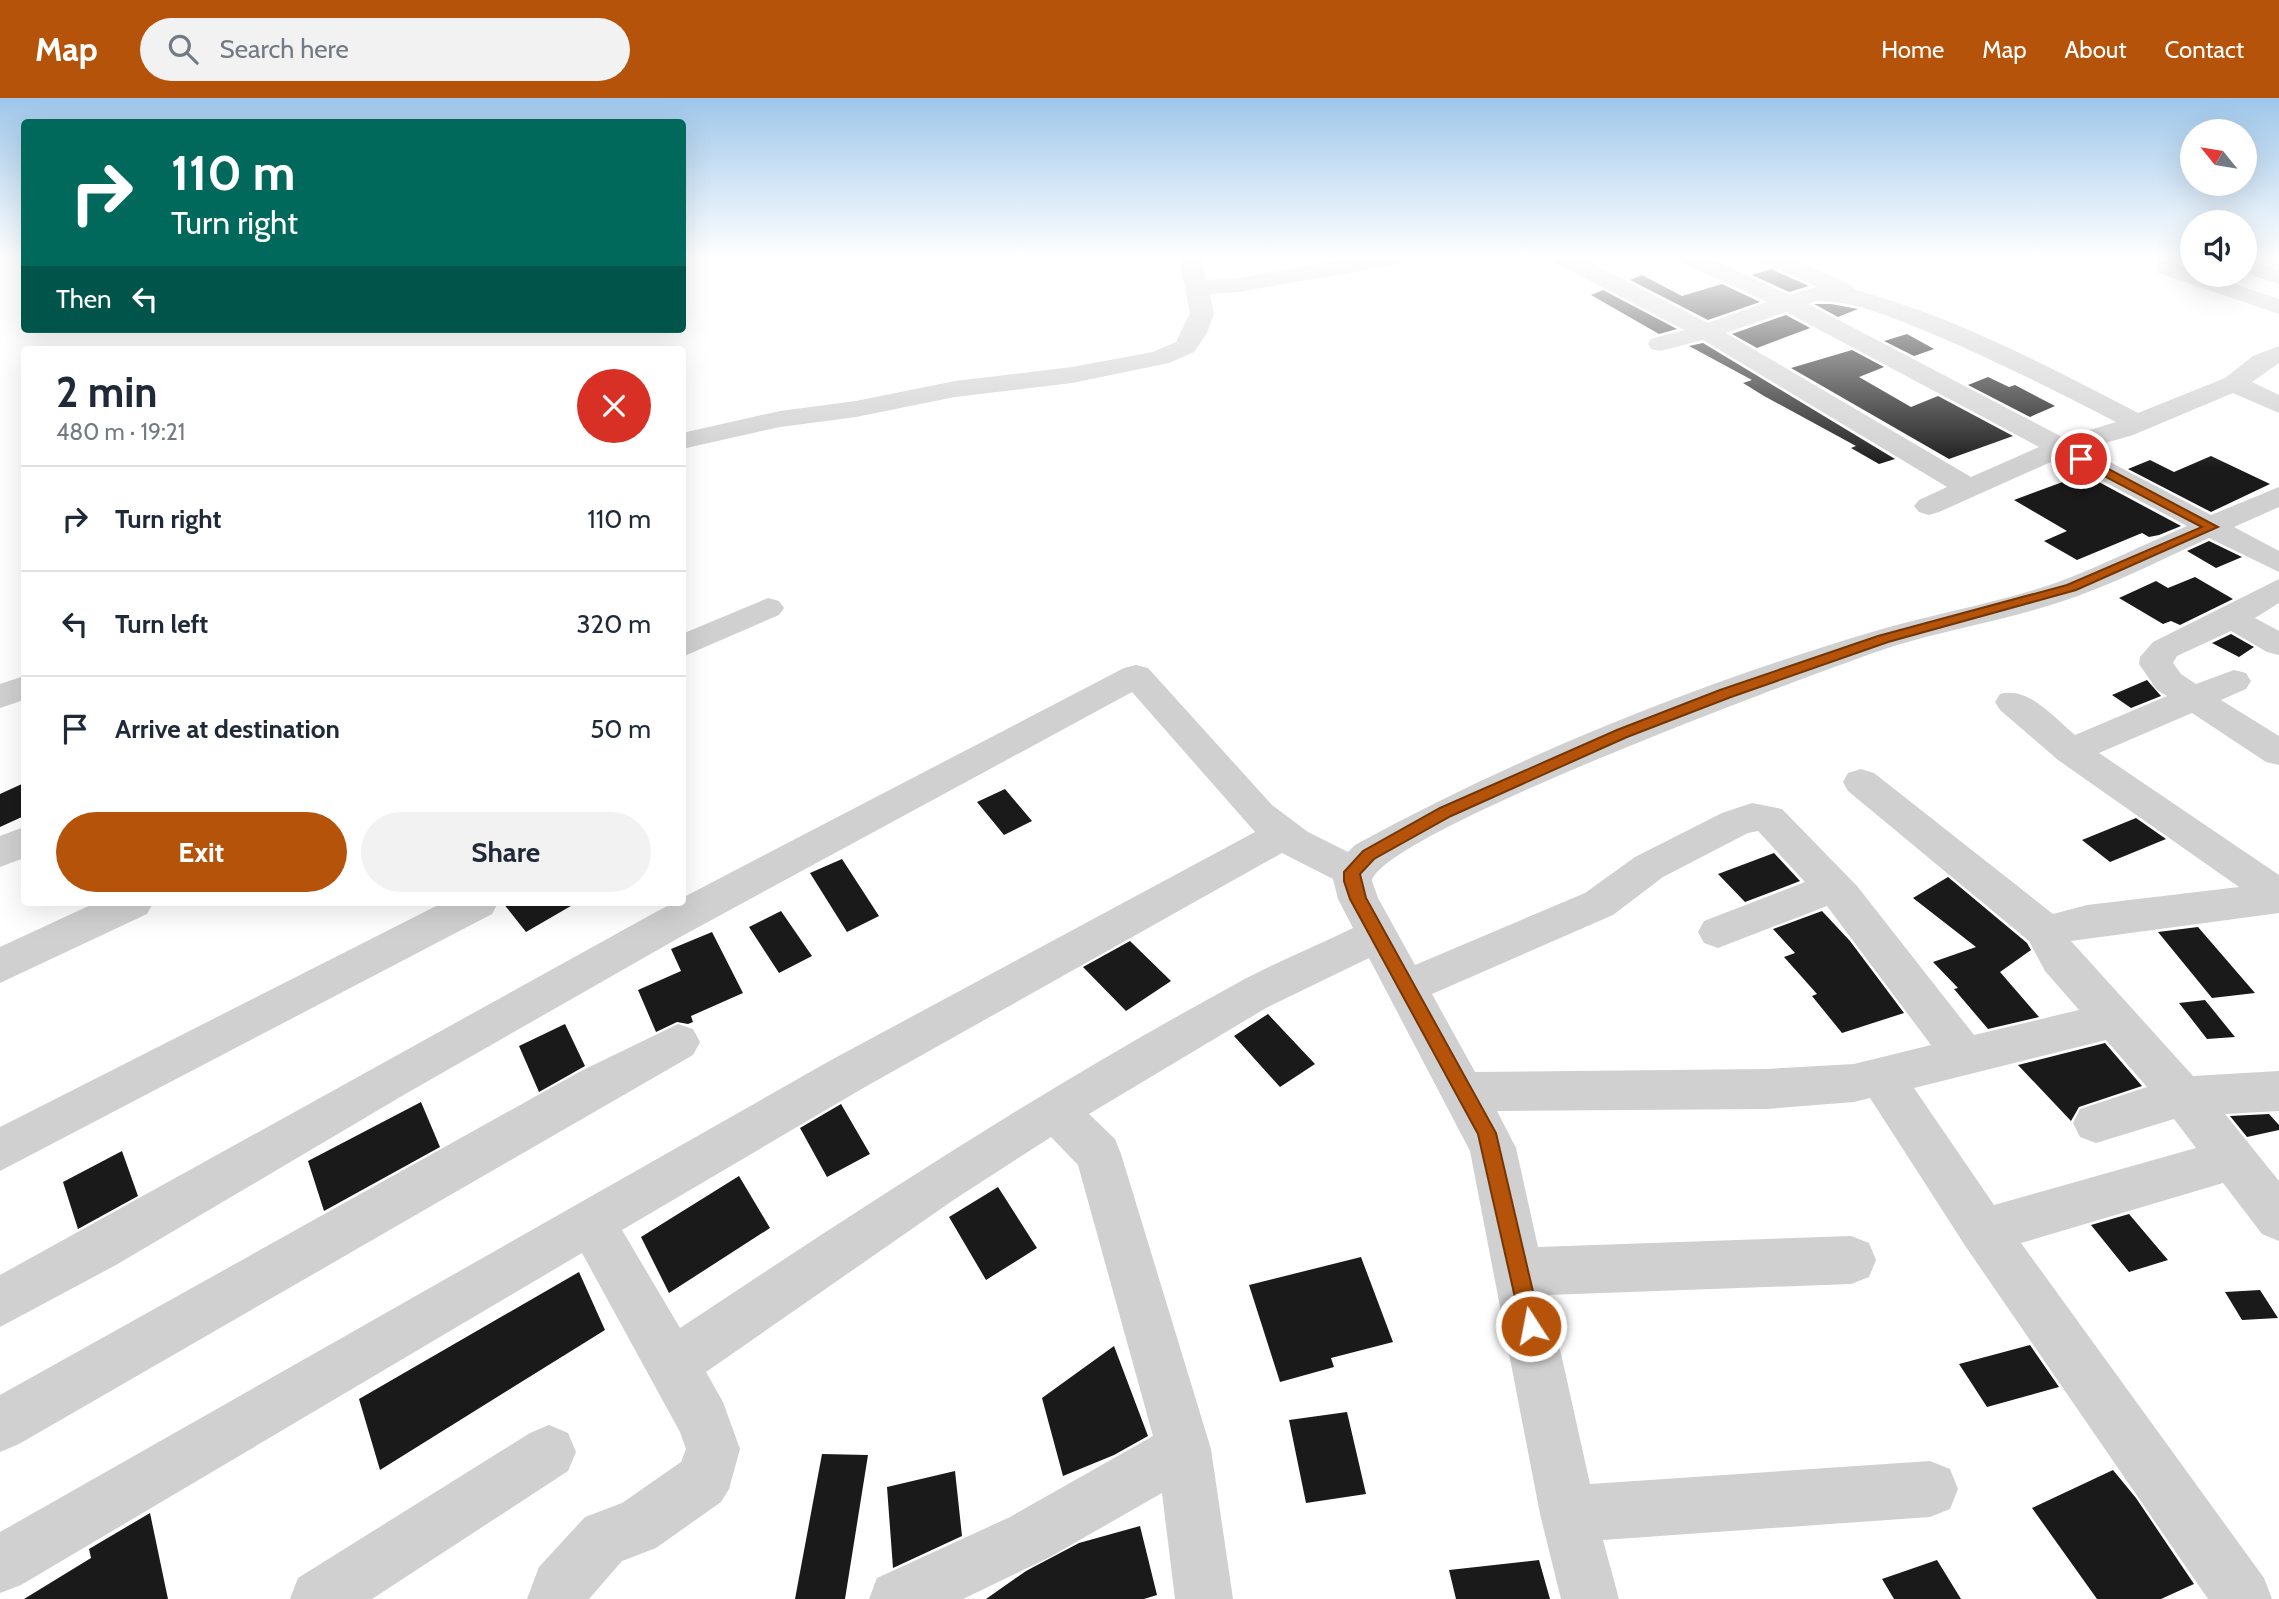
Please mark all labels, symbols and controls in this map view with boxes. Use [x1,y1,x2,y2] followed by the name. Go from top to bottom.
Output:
[140,18,630,81] search box
[35,29,98,69] text: Map
[164,30,202,68] icon: search
[220,33,349,65] text: Search here
[1881,35,1944,64] text: Home
[1982,35,2027,64] text: Map
[2065,35,2127,64] text: About
[2165,35,2244,64] text: Contact
[2180,119,2258,196] north arrow
[2180,119,2257,287] map controls
[171,143,295,202] text: 110 m
[56,147,147,238] icon: right
[171,203,298,242] text: Turn right
[2180,210,2257,287] button: sound
[126,280,164,318] icon: left
[56,283,112,315] text: Then
[56,366,157,418] text: 2 min
[577,369,651,443] button: close
[56,418,185,446] text: 480 m · 19:21
[2051,429,2111,489] pin
[2062,440,2100,478] icon: arrive
[56,500,94,538] icon: right
[115,503,221,535] text: Turn right
[587,503,651,535] text: 110 m
[56,605,94,643] icon: left
[115,608,208,640] text: Turn left
[577,608,651,640] text: 320 m
[56,710,94,748] icon: arrive
[115,713,340,745] text: Arrive at destination
[590,713,651,745] text: 50 m
[56,812,347,892] button: Exit
[361,812,651,892] button: Share
[1494,1289,1568,1363] position arrow

